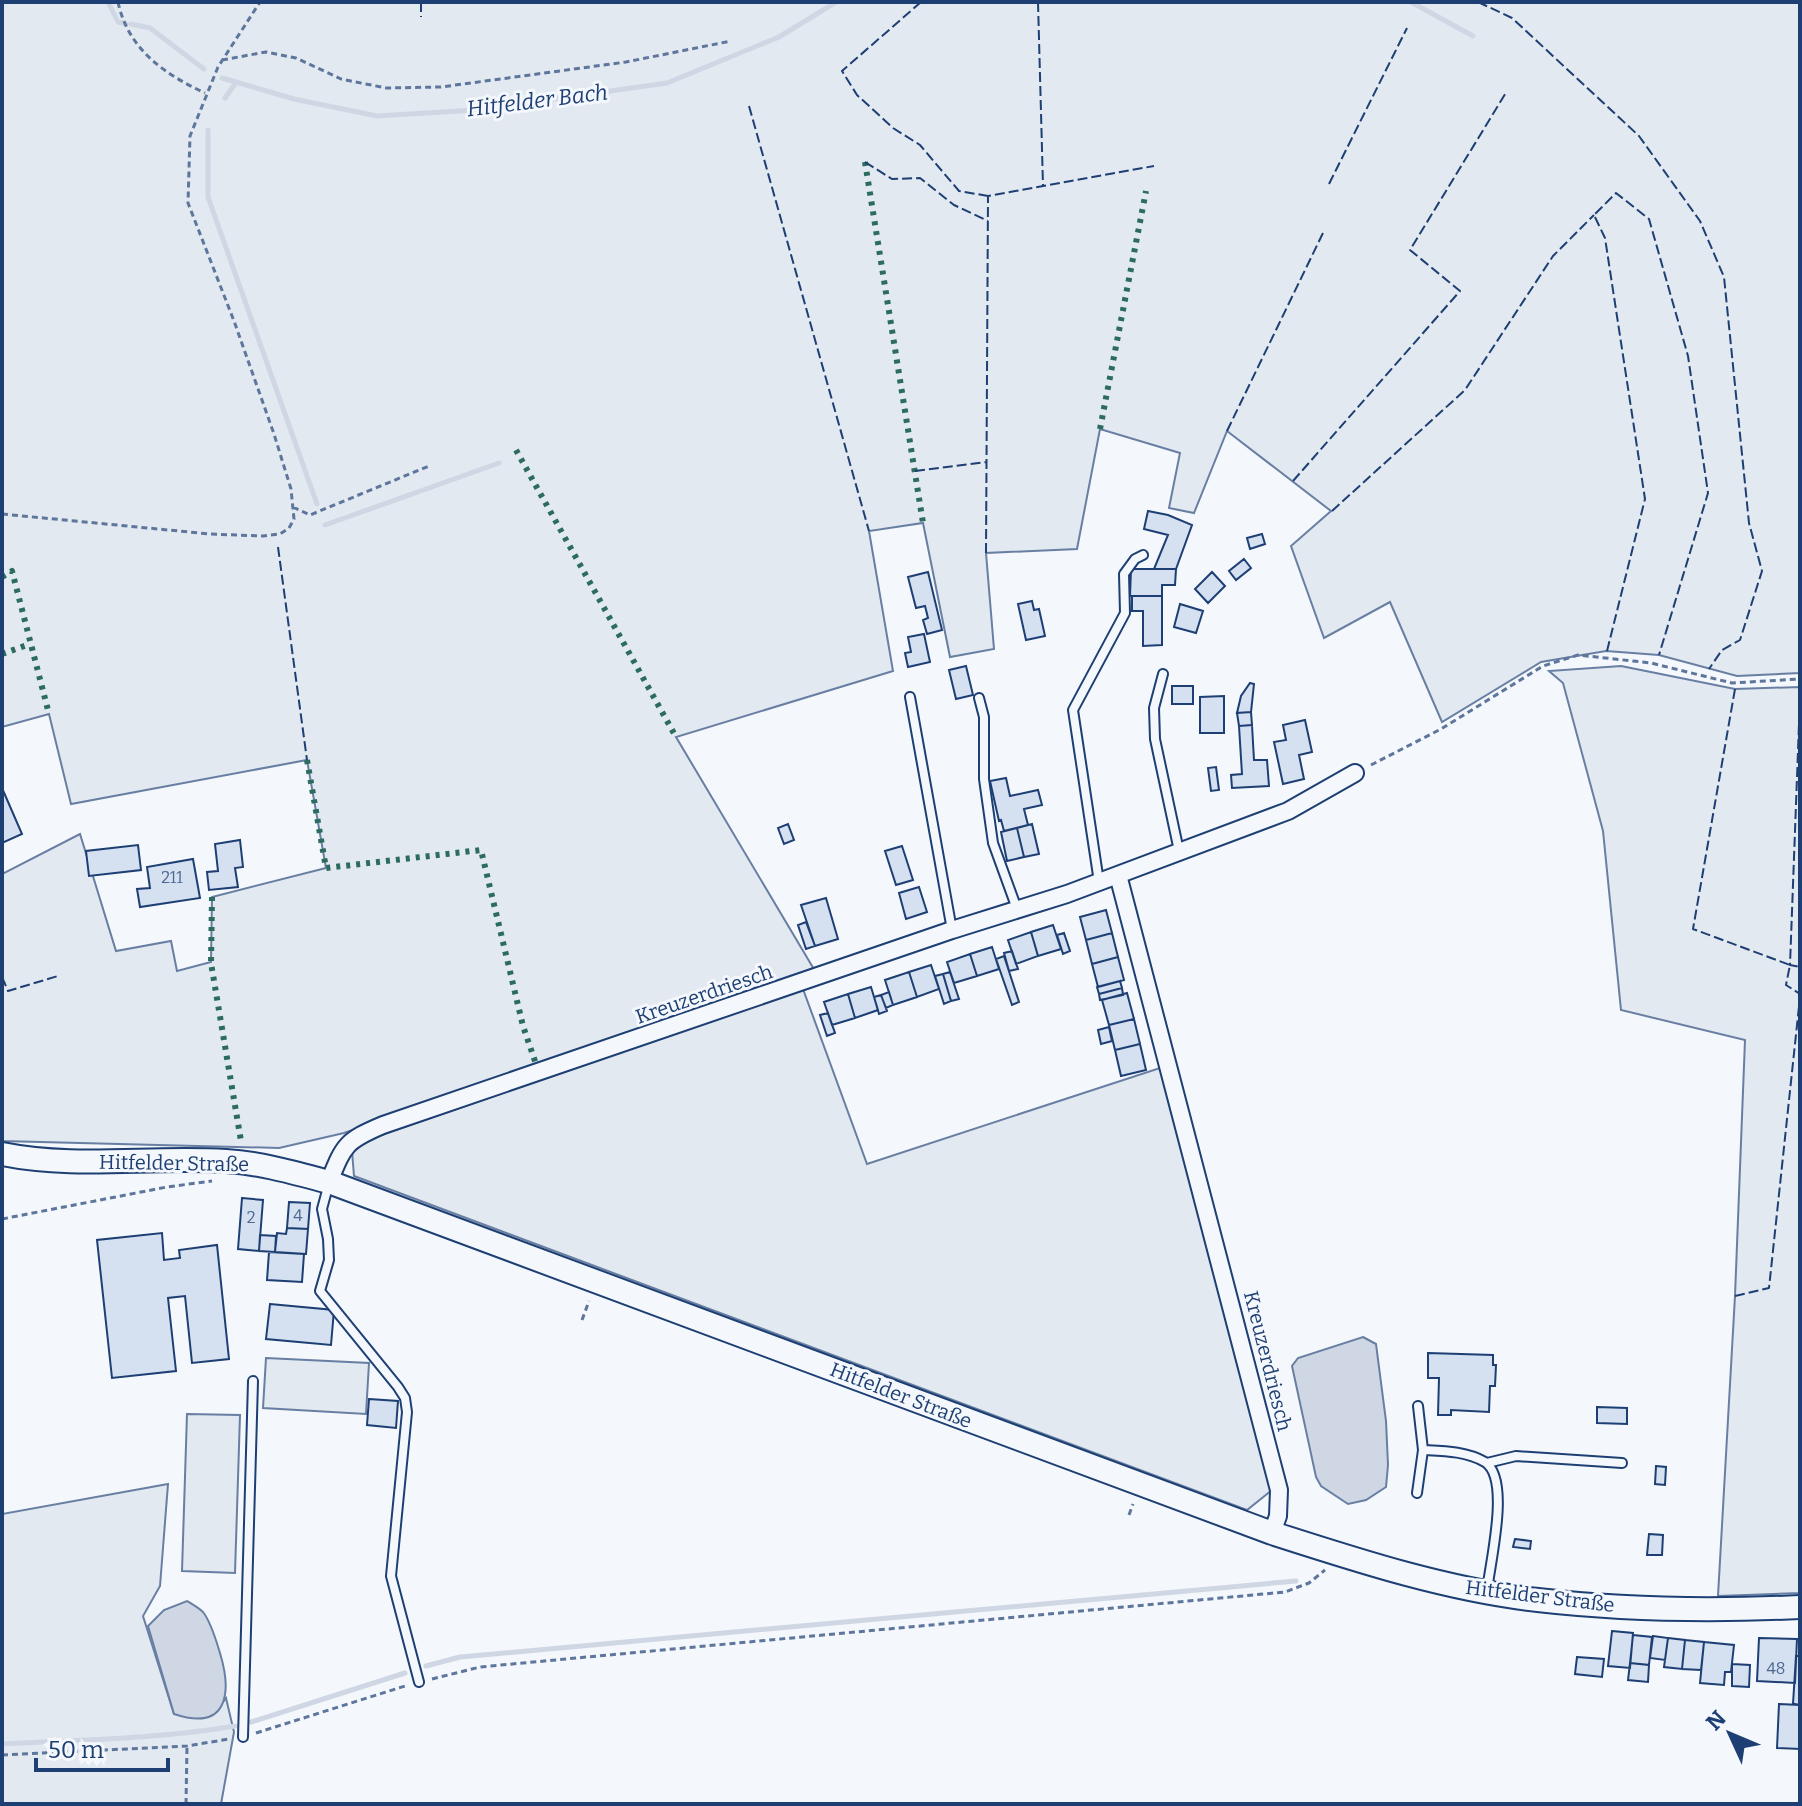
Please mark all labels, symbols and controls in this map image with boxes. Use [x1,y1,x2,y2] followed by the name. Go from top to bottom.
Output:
[465,78,609,123] water label: Hitfelder Bach
[161,868,183,887] house number: 211
[632,959,776,1029] street label: Kreuzerdriesch
[99,1150,249,1176] street label: Hitfelder Straße
[293,1206,303,1225] house number: 4
[247,1208,255,1227] house number: 2
[1239,1288,1297,1434] street label: Kreuzerdriesch
[827,1357,975,1433] street label: Hitfelder Straße
[1464,1575,1616,1617] street label: Hitfelder Straße
[1767,1659,1785,1678] house number: 48
[1690,1694,1770,1774] north arrow
[1700,1705,1732,1736] text: N
[36,1722,168,1772] scale bar
[48,1736,104,1764] text: 50 m

